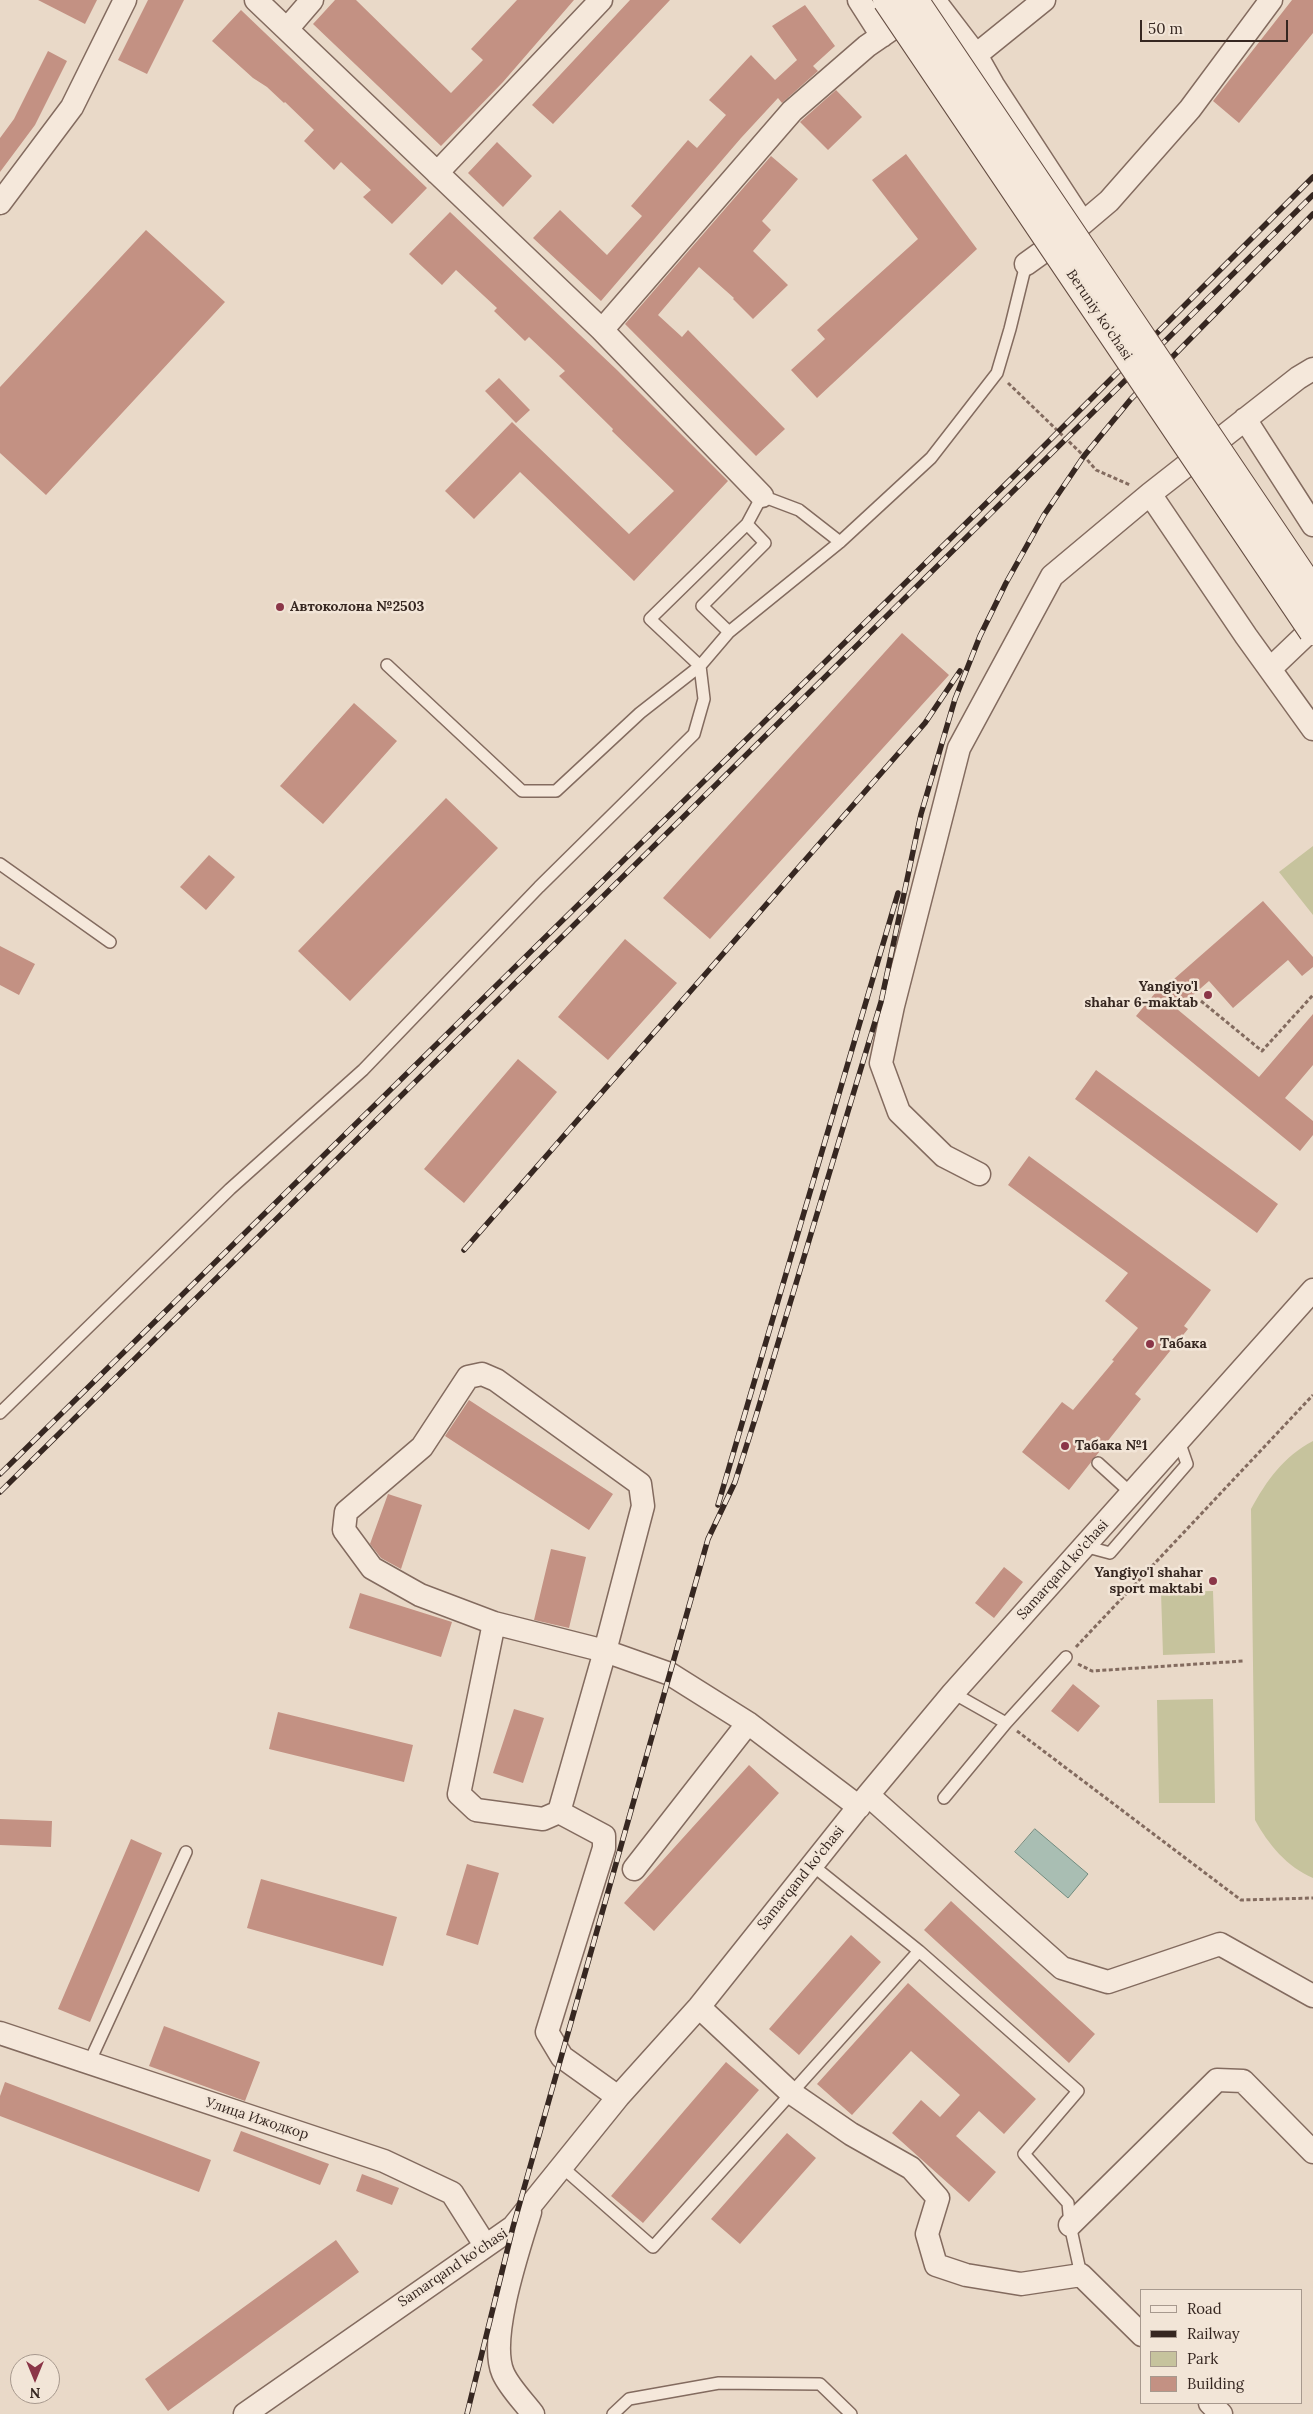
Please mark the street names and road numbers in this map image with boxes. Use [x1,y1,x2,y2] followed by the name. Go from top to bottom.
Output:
[1062,266,1136,364] street label: Beruniy ko'chasi
[1014,1517,1112,1623] street label: Samarqand ko'chasi
[754,1823,848,1933] street label: Samarqand ko'chasi
[203,2094,311,2144] street label: Улица Ижодкор
[395,2225,511,2311] street label: Samarqand ko'chasi

